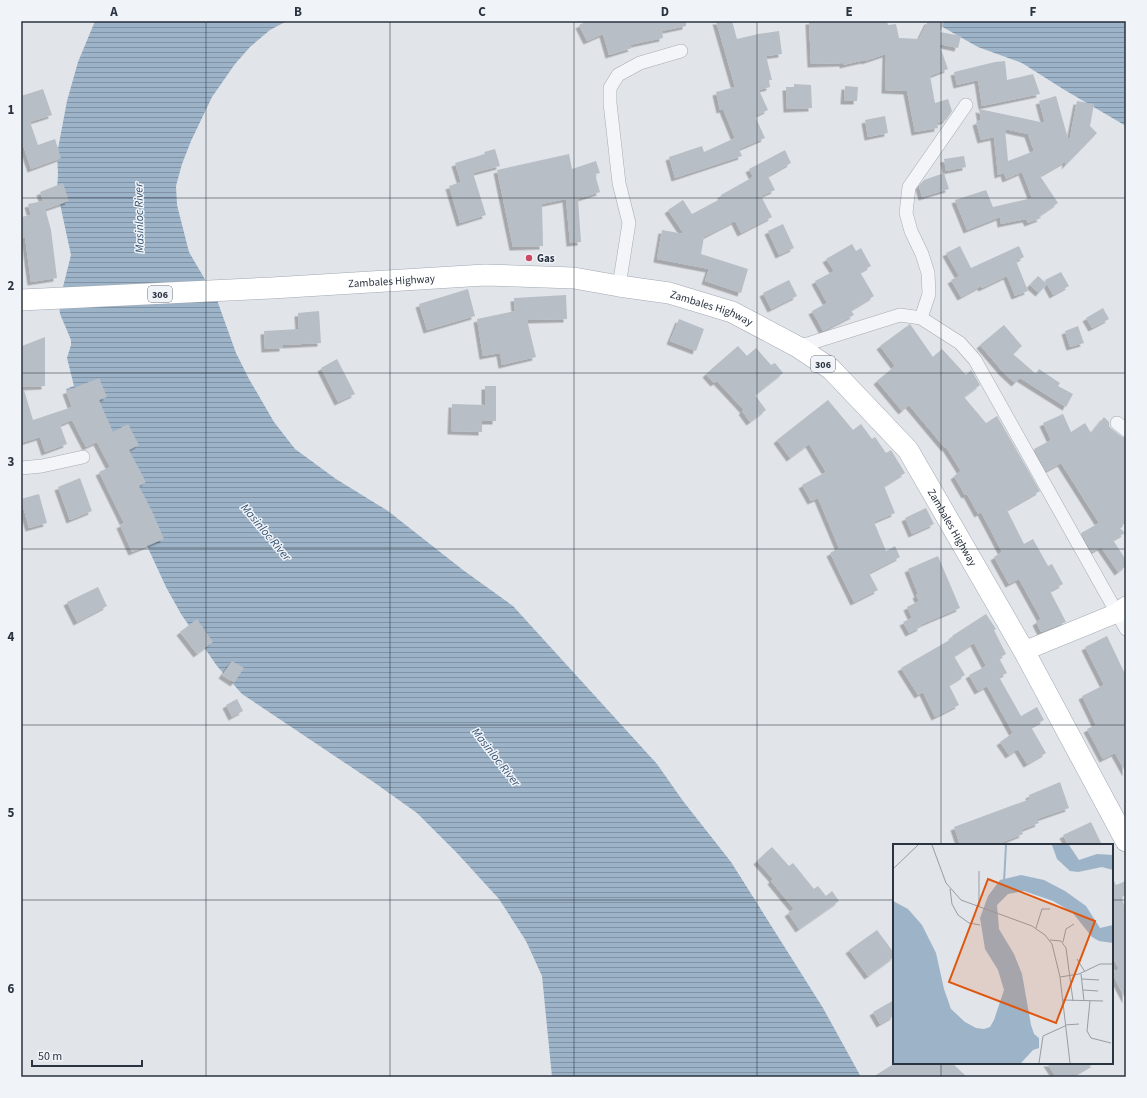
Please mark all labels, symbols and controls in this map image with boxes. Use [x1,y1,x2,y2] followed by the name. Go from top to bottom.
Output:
[109,3,118,21] text: A
[294,3,302,21] text: B
[478,3,486,21] text: C
[661,3,669,21] text: D
[845,3,853,21] text: E
[1030,3,1037,21] text: F
[8,101,15,119] text: 1
[130,182,149,253] water label: Masinloc River
[537,251,555,266] place label: Gas
[524,253,534,263] marker: Gas
[348,271,435,291] street label: Zambales Highway
[8,277,15,295] text: 2
[148,286,172,302] road number: 306
[668,287,755,330] street label: Zambales Highway
[811,356,835,372] road number: 306
[8,453,15,471] text: 3
[924,486,980,569] street label: Zambales Highway
[237,500,295,565] water label: Masinloc River
[8,628,15,646] text: 4
[467,724,525,791] water label: Masinloc River
[8,804,15,822] text: 5
[893,844,1113,1064] inset map
[8,980,15,998] text: 6
[32,1042,142,1068] scale bar
[38,1048,62,1065] text: 50 m

